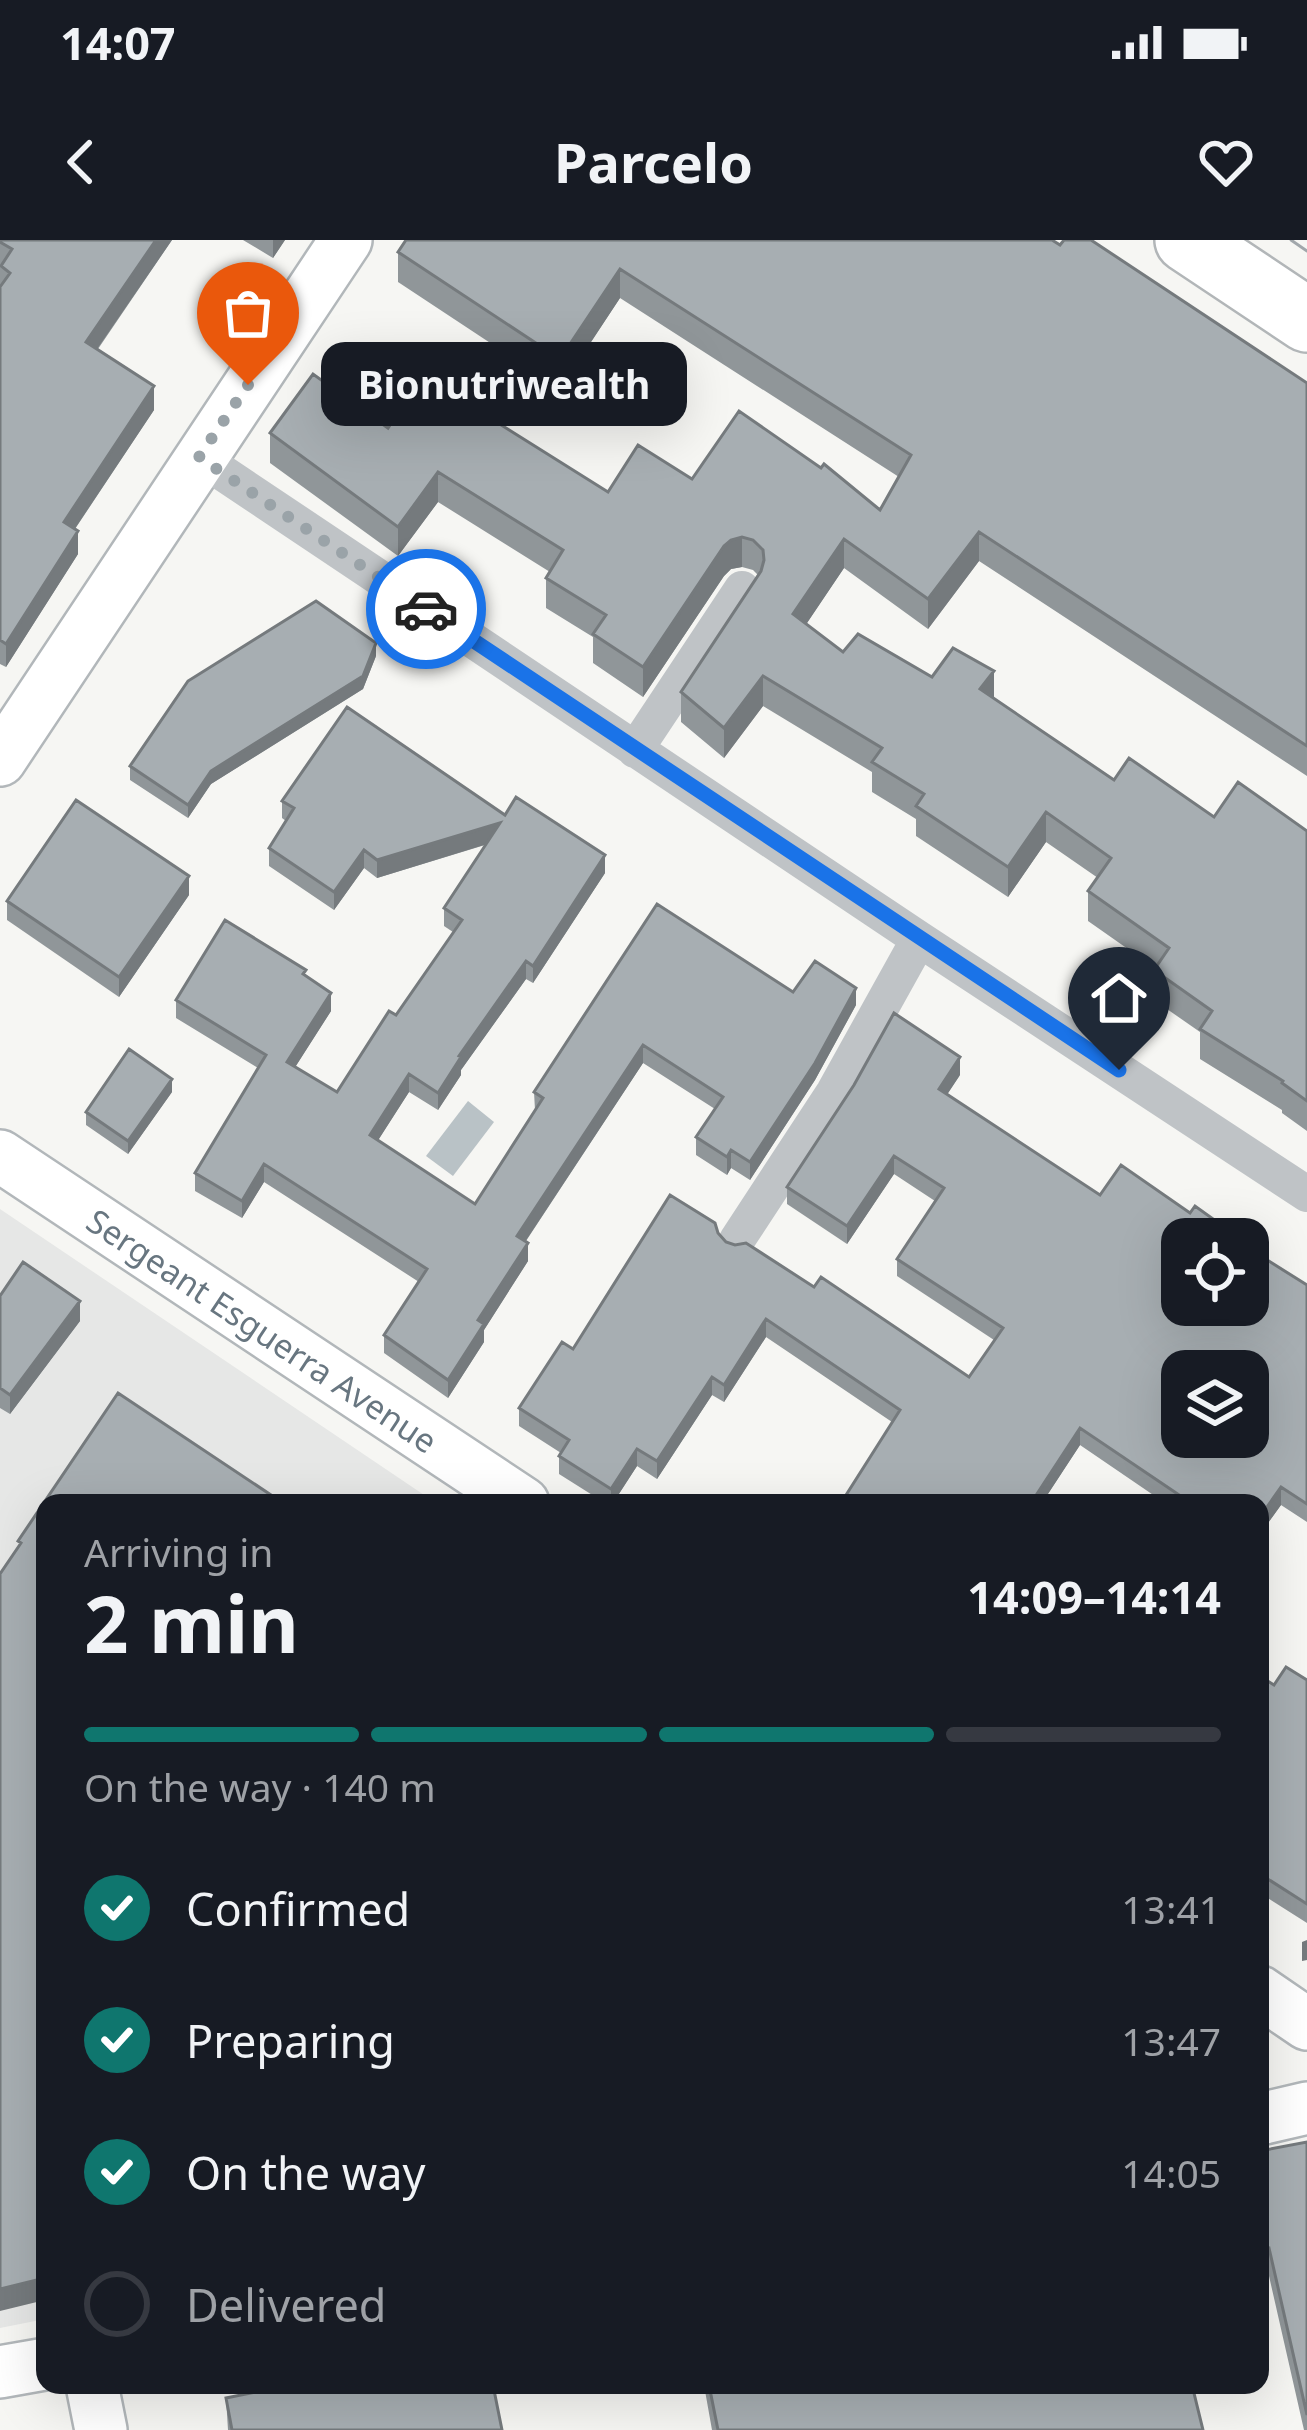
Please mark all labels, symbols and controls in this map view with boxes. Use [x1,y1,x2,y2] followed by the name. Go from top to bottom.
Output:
[60,12,176,73] text: 14:07
[554,125,753,199] text: Parcelo
[48,129,114,195] icon: back
[1193,129,1259,195] icon: heart
[197,262,299,385] pin
[215,280,281,346] icon: bag
[320,343,686,427] callout: Bionutriwealth
[358,357,650,410] text: Bionutriwealth
[366,549,486,669] courier
[393,576,459,642] icon: car
[1068,947,1170,1070] pin
[1086,965,1152,1031] icon: home
[79,1198,446,1463] street label: Sergeant Esguerra Avenue
[1161,1218,1269,1458] map controls
[1161,1218,1269,1326] button: locate
[1161,1350,1269,1458] button: layers
[84,1525,273,1578] text: Arriving in
[967,1566,1221,1627] text: 14:09–14:14
[84,1570,299,1676] text: 2 min
[84,1760,436,1813] text: On the way · 140 m
[84,1875,150,1941] icon: check
[186,1878,410,1939] text: Confirmed
[1121,1882,1221,1935] text: 13:41
[84,2007,150,2073] icon: check
[186,2010,395,2071] text: Preparing
[1121,2014,1221,2067] text: 13:47
[84,2139,150,2205] icon: check
[186,2142,425,2203] text: On the way
[1121,2146,1221,2199] text: 14:05
[186,2274,386,2335] text: Delivered

